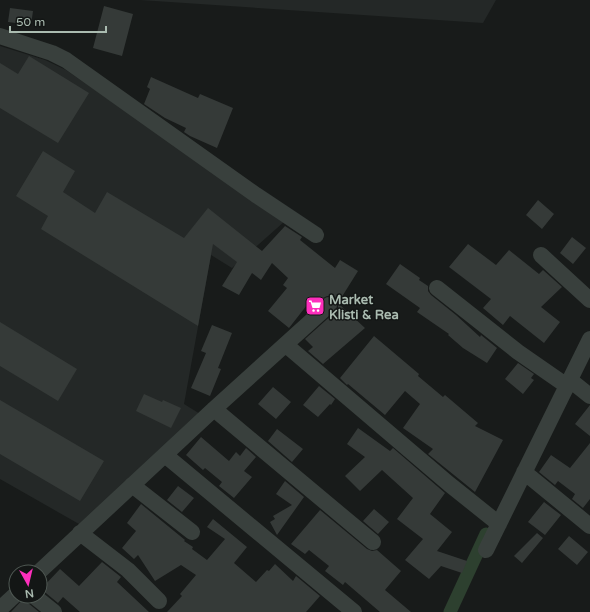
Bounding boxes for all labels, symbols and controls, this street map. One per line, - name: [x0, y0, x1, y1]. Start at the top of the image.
- scale bar: [10, 8, 106, 34]
- text: 50 m: [16, 15, 45, 29]
- place label: Market Klisti & Rea: [329, 292, 399, 323]
- supermarket icon: Market Klisti & Rea: [304, 295, 326, 317]
- north arrow: [8, 564, 48, 604]
- text: N: [24, 586, 35, 600]

